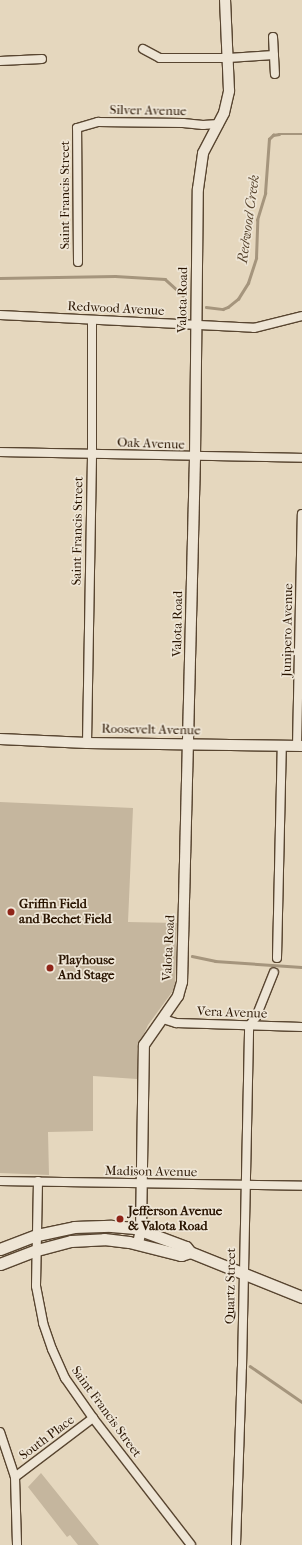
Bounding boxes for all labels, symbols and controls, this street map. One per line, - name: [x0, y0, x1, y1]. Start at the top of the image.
- street label: Silver Avenue: [109, 103, 187, 119]
- street label: Saint Francis Street: [57, 141, 73, 249]
- water label: Redwood Creek: [234, 174, 264, 264]
- street label: Valota Road: [175, 267, 191, 333]
- street label: Redwood Avenue: [67, 299, 165, 319]
- street label: Oak Avenue: [117, 435, 185, 453]
- street label: Saint Francis Street: [69, 476, 87, 586]
- street label: Junipero Avenue: [279, 583, 297, 677]
- street label: Valota Road: [170, 591, 186, 657]
- street label: Roosevelt Avenue: [101, 721, 201, 739]
- place label: Griffin Field and Bechet Field: [19, 897, 112, 928]
- marker: Griffin Field and Bechet Field: [6, 907, 16, 917]
- street label: Valota Road: [159, 915, 179, 981]
- place label: Playhouse And Stage: [58, 953, 115, 984]
- marker: Playhouse And Stage: [45, 963, 55, 973]
- street label: Vera Avenue: [197, 1004, 267, 1022]
- street label: Madison Avenue: [105, 1163, 197, 1181]
- place label: Jefferson Avenue & Valota Road: [128, 1204, 222, 1235]
- marker: Jefferson Avenue & Valota Road: [115, 1214, 125, 1224]
- street label: Quartz Street: [223, 1248, 239, 1324]
- street label: Saint Francis Street: [68, 1363, 144, 1461]
- street label: South Place: [16, 1412, 78, 1464]

